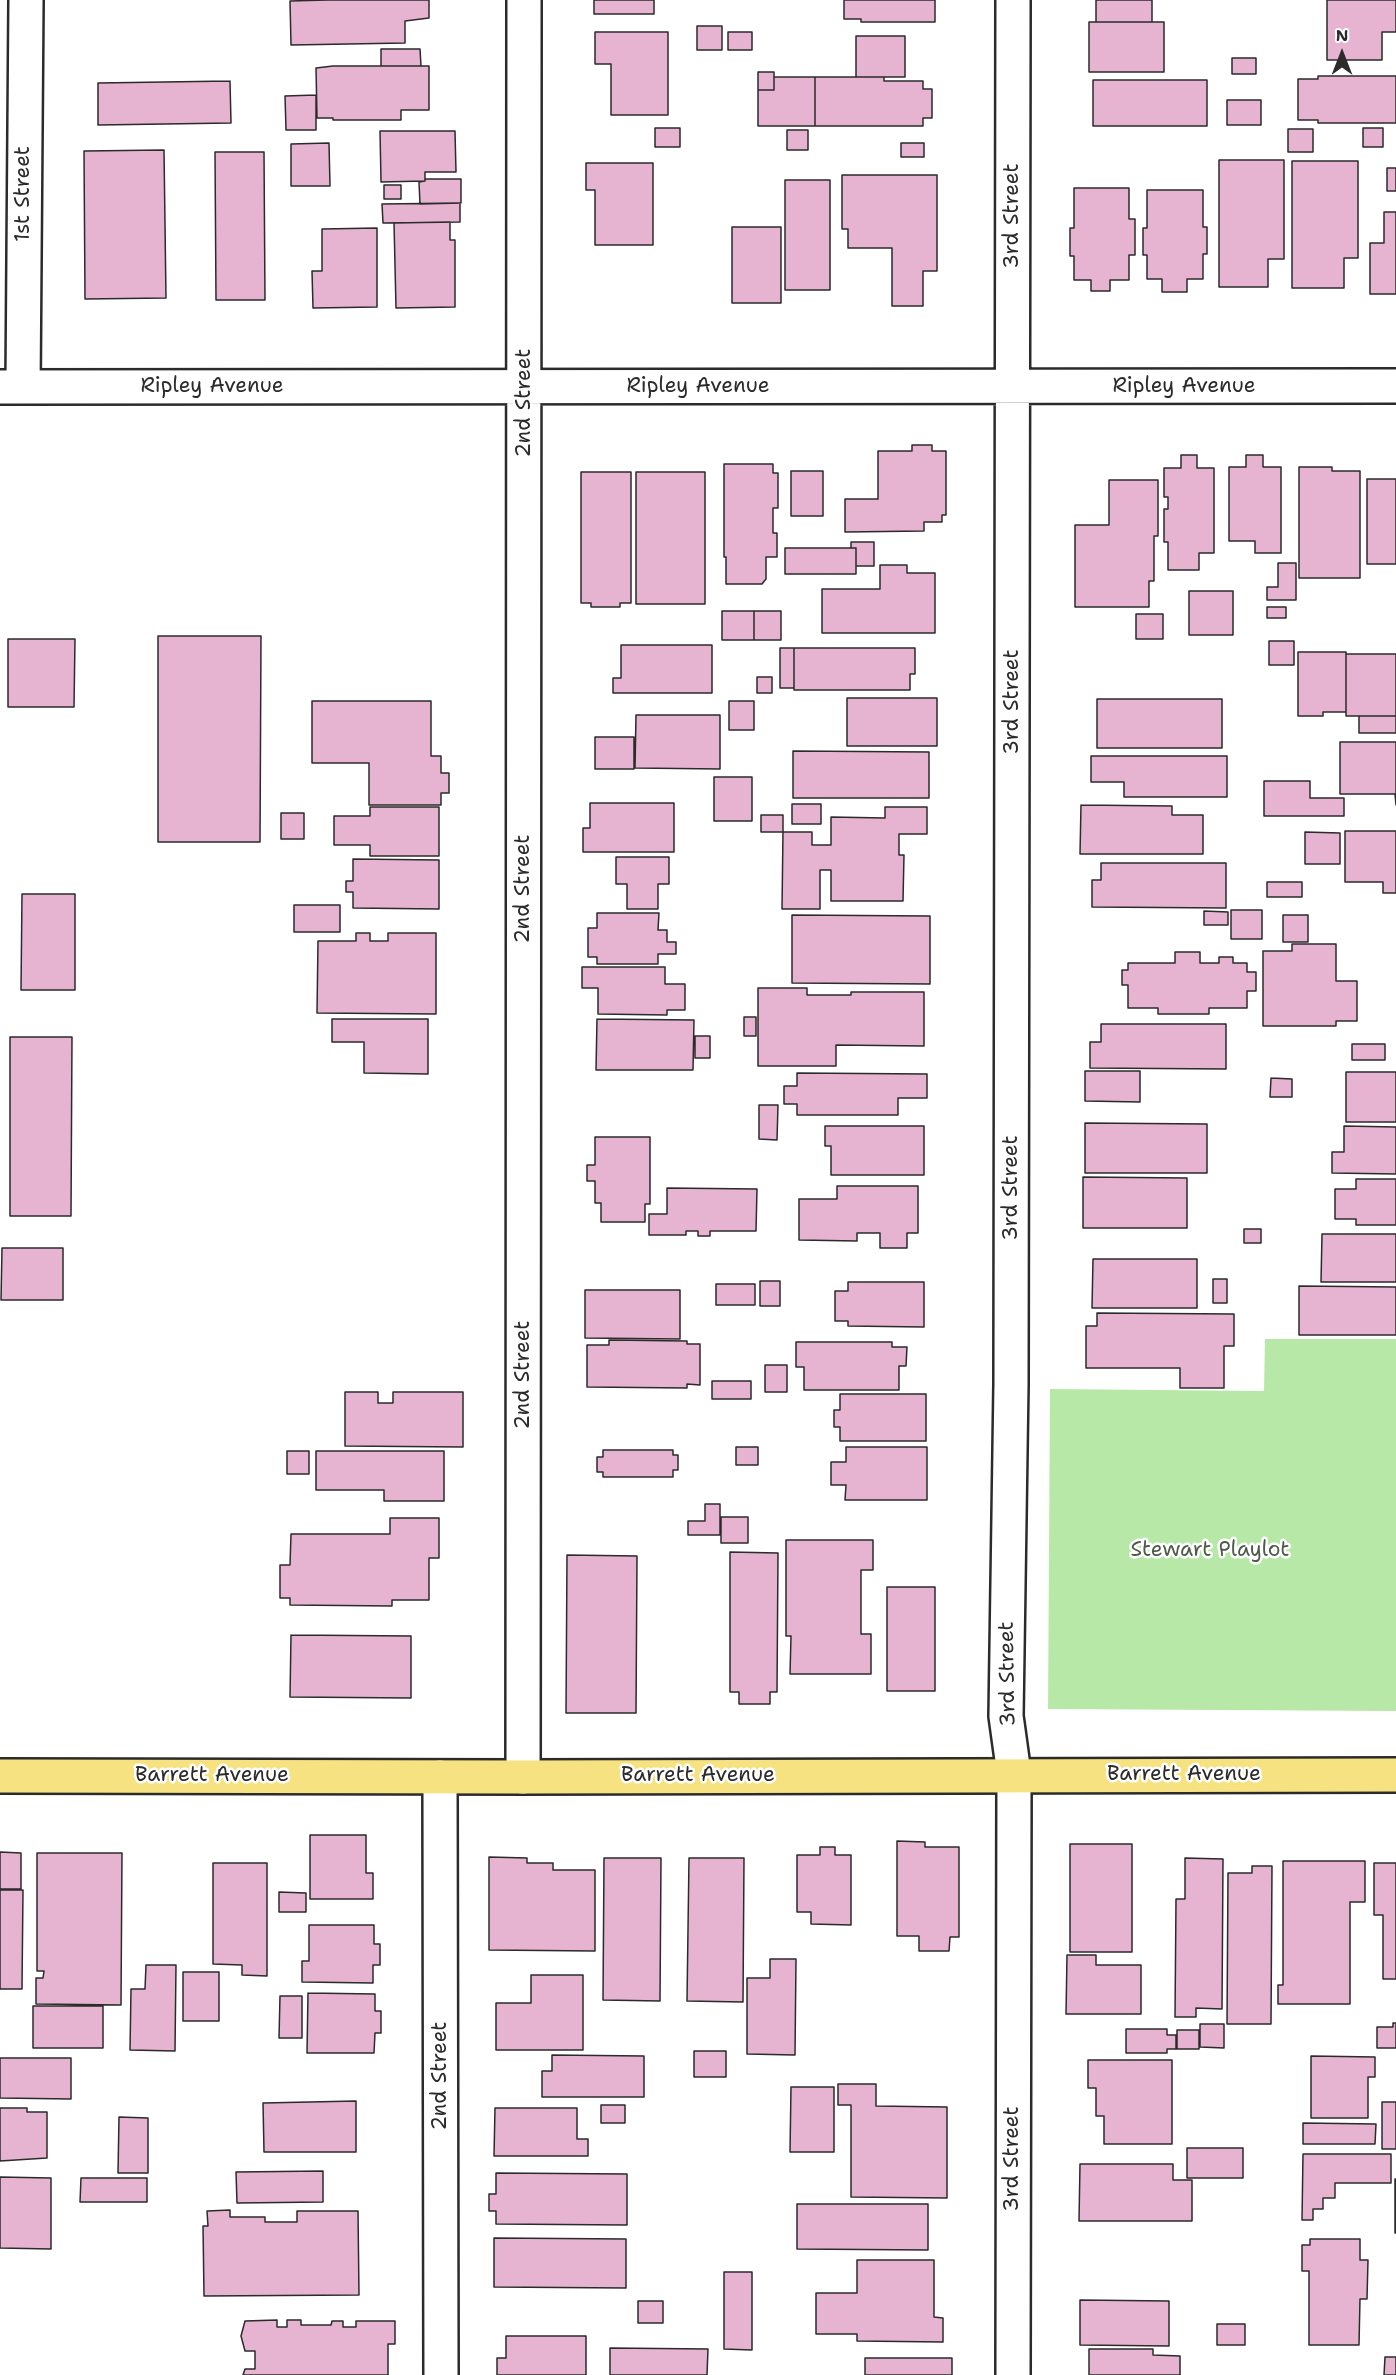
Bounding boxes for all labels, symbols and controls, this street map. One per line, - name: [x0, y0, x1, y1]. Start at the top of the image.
- north arrow: [1312, 24, 1372, 84]
- text: N: [1336, 25, 1348, 46]
- street label: 1st Street: [11, 146, 37, 242]
- street label: 3rd Street: [1000, 163, 1026, 269]
- street label: 2nd Street: [512, 349, 538, 457]
- street label: Ripley Avenue: [140, 374, 284, 400]
- street label: Ripley Avenue: [626, 374, 770, 400]
- street label: Ripley Avenue: [1112, 374, 1256, 400]
- street label: 3rd Street: [1000, 649, 1026, 755]
- street label: 2nd Street: [511, 835, 537, 943]
- street label: 3rd Street: [999, 1135, 1025, 1241]
- street label: 2nd Street: [511, 1321, 537, 1429]
- park label: Stewart Playlot: [1131, 1538, 1289, 1564]
- street label: 3rd Street: [994, 1621, 1022, 1727]
- street label: Barrett Avenue: [1107, 1762, 1261, 1788]
- street label: Barrett Avenue: [135, 1763, 289, 1789]
- street label: Barrett Avenue: [621, 1763, 775, 1789]
- street label: 2nd Street: [428, 2022, 454, 2130]
- street label: 3rd Street: [1000, 2106, 1026, 2212]

